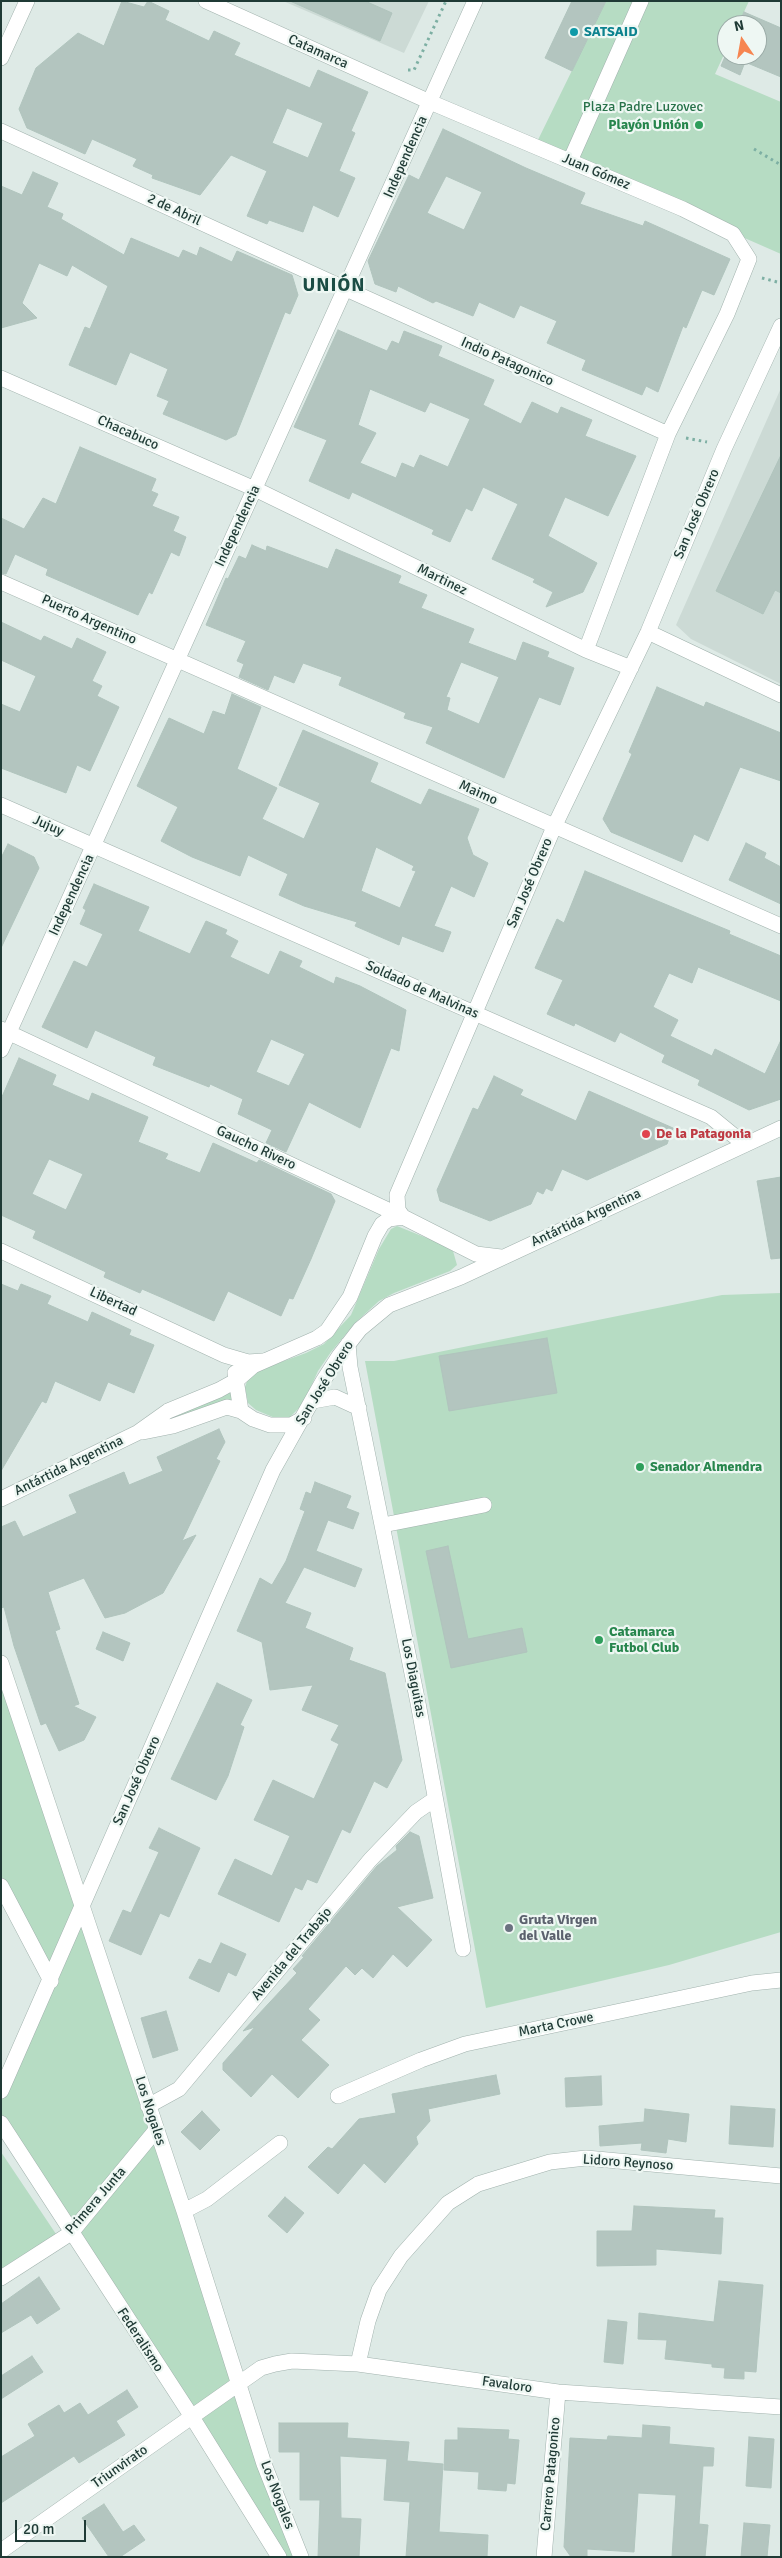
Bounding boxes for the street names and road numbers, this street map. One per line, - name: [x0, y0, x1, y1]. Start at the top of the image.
- street label: Catamarca: [285, 31, 351, 73]
- street label: Independencia: [380, 113, 432, 201]
- street label: Juan Gómez: [559, 150, 633, 194]
- street label: 2 de Abril: [144, 190, 204, 230]
- street label: Indio Patagonico: [458, 334, 556, 390]
- street label: Chacabuco: [95, 412, 161, 454]
- street label: San José Obrero: [671, 467, 723, 561]
- street label: Independencia: [212, 483, 264, 569]
- street label: Martinez: [414, 561, 470, 599]
- street label: Puerto Argentino: [39, 592, 139, 648]
- street label: Maimo: [456, 777, 500, 809]
- street label: Jujuy: [30, 812, 66, 840]
- street label: San José Obrero: [504, 836, 556, 930]
- street label: Independencia: [46, 852, 98, 938]
- street label: Soldado de Malvinas: [363, 958, 481, 1022]
- street label: Gaucho Rivero: [214, 1122, 298, 1174]
- street label: Antártida Argentina: [528, 1185, 644, 1251]
- street label: Libertad: [87, 1284, 139, 1320]
- street label: San José Obrero: [292, 1338, 358, 1428]
- street label: Antártida Argentina: [12, 1432, 126, 1500]
- street label: Los Diaguitas: [397, 1637, 429, 1719]
- street label: San José Obrero: [110, 1734, 164, 1828]
- street label: Avenida del Trabajo: [248, 1904, 336, 2004]
- street label: Marta Crowe: [517, 2009, 595, 2041]
- street label: Los Nogales: [131, 2074, 169, 2148]
- street label: Lidoro Reynoso: [582, 2151, 674, 2175]
- street label: Primera Junta: [62, 2164, 130, 2238]
- street label: Federalismo: [113, 2305, 167, 2375]
- street label: Favaloro: [481, 2373, 533, 2397]
- street label: Carrero Patagonico: [538, 2416, 564, 2532]
- street label: Triunvirato: [89, 2442, 151, 2492]
- street label: Los Nogales: [256, 2458, 298, 2532]

